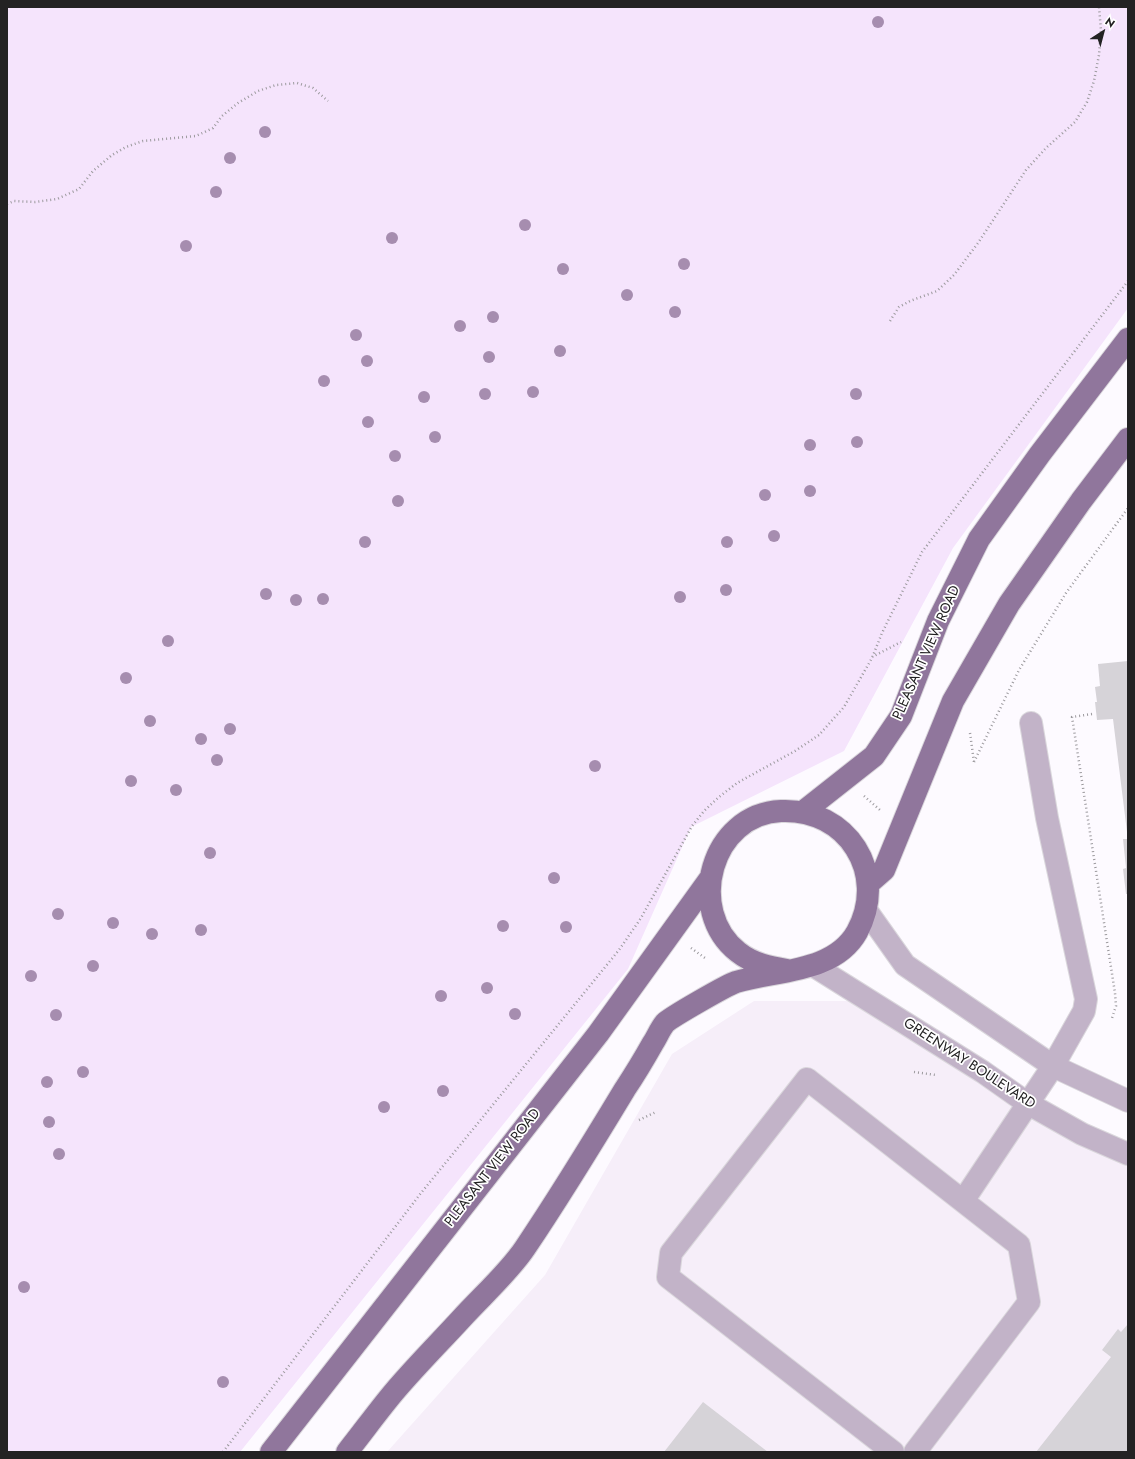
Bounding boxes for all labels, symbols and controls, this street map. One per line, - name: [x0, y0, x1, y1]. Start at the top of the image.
- north arrow: [1083, 12, 1123, 52]
- text: N: [1102, 13, 1118, 31]
- street label: PLEASANT VIEW ROAD: [890, 583, 964, 723]
- street label: GREENWAY BOULEVARD: [900, 1015, 1038, 1113]
- street label: PLEASANT VIEW ROAD: [442, 1106, 544, 1230]

